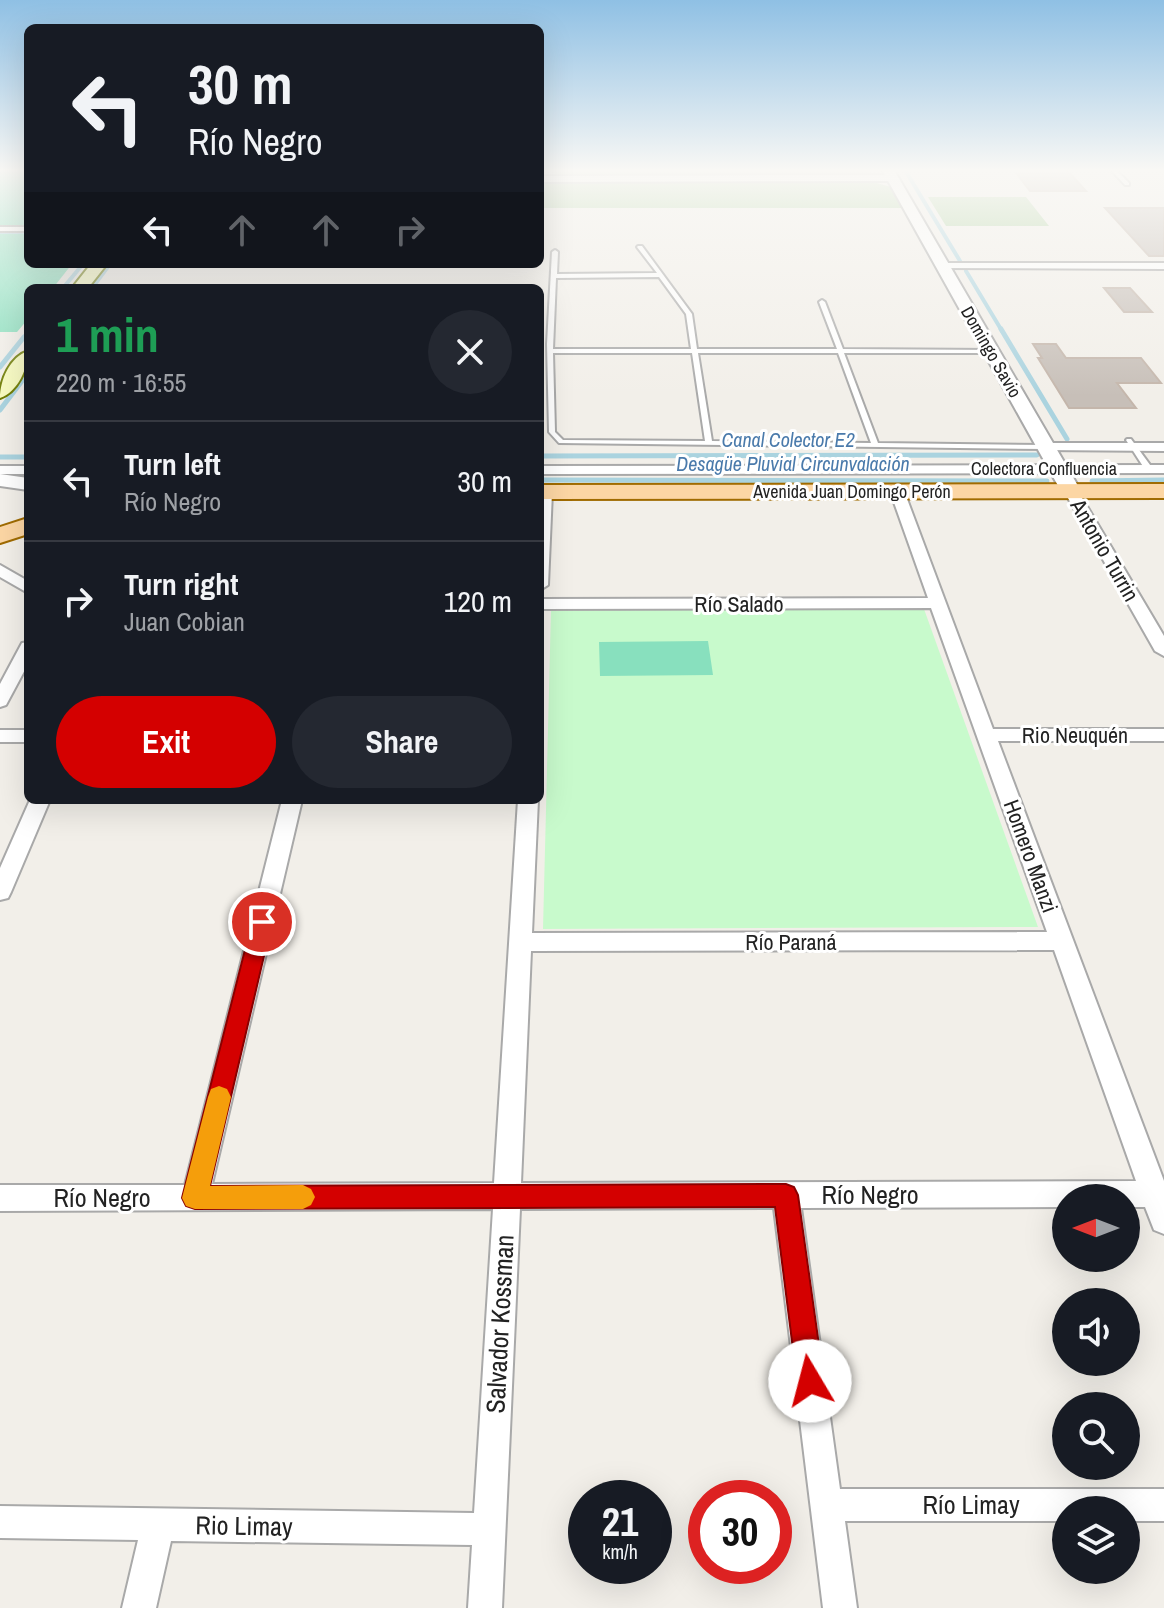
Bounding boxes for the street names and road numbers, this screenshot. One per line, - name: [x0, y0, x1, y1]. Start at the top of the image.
- street label: Domingo Savio: [955, 301, 1028, 402]
- street label: Colectora Confluencia: [971, 456, 1117, 481]
- street label: Avenida Juan Domingo Perón: [752, 479, 951, 504]
- street label: Antonio Turrin: [1063, 492, 1146, 607]
- street label: Río Salado: [694, 589, 784, 619]
- street label: Rio Neuquén: [1022, 720, 1128, 750]
- street label: Homero Manzi: [997, 795, 1065, 917]
- street label: Río Paraná: [745, 927, 837, 957]
- street label: Río Negro: [821, 1177, 919, 1212]
- street label: Río Negro: [53, 1180, 151, 1215]
- street label: Salvador Kossman: [477, 1234, 522, 1414]
- street label: Río Limay: [922, 1487, 1020, 1522]
- street label: Rio Limay: [195, 1507, 293, 1544]

